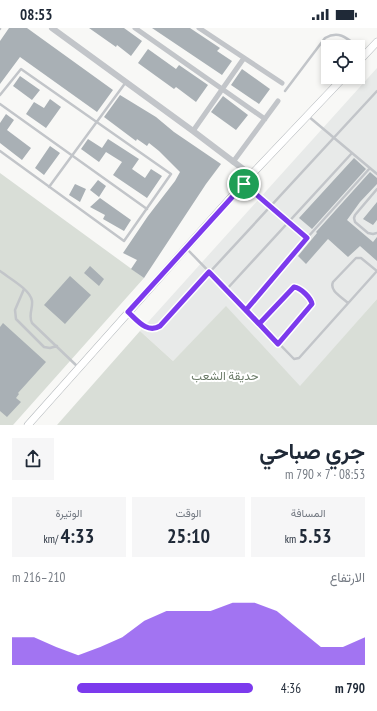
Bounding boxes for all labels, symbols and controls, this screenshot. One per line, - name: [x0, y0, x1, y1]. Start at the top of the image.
- text: 08:53: [20, 5, 52, 24]
- map controls: [321, 40, 365, 84]
- button: locate: [321, 40, 365, 84]
- pin: [227, 167, 261, 201]
- icon: arrive: [233, 173, 255, 195]
- park label: حديقة الشعب: [191, 368, 259, 383]
- text: جري صباحي: [259, 437, 365, 465]
- button: share: [12, 438, 54, 480]
- text: 08:53 · 7 × 790 m: [285, 466, 365, 483]
- text: الوتيرة: [55, 506, 82, 520]
- text: الوقت: [176, 506, 201, 520]
- text: المسافة: [291, 506, 326, 520]
- text: 4:33: [61, 523, 94, 549]
- text: 25:10: [167, 523, 210, 549]
- text: 5.53: [299, 523, 332, 549]
- text: /km: [43, 532, 61, 546]
- text: km: [285, 532, 299, 546]
- text: 210–216 m: [12, 569, 65, 586]
- text: الارتفاع: [330, 569, 365, 586]
- text: 4:36: [281, 680, 301, 697]
- text: 790 m: [335, 680, 365, 697]

